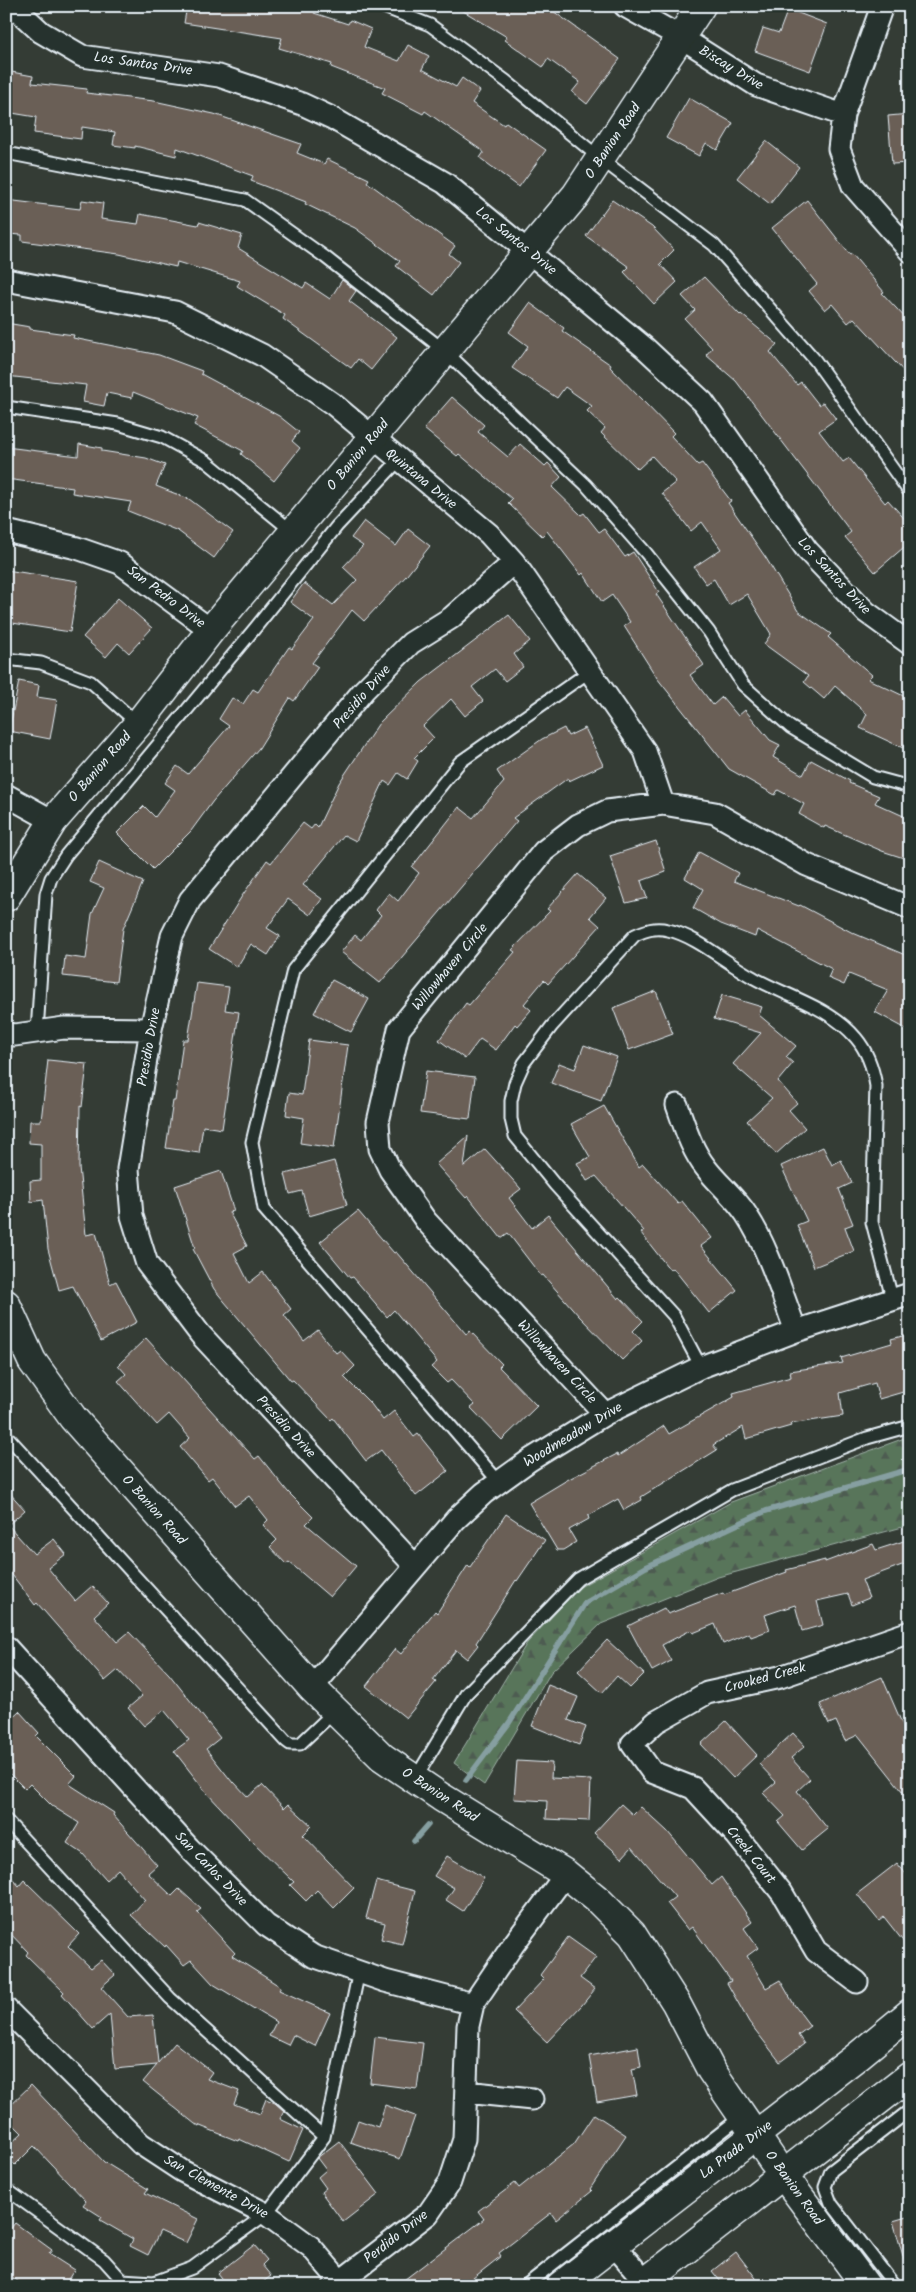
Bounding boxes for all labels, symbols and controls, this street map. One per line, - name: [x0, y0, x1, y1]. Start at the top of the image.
- street label: Biscay Drive: [694, 40, 768, 96]
- street label: Los Santos Drive: [92, 46, 195, 82]
- street label: O Banion Road: [579, 98, 647, 184]
- street label: Los Santos Drive: [470, 201, 562, 281]
- street label: O Banion Road: [321, 413, 395, 496]
- street label: Quintana Drive: [380, 443, 462, 515]
- street label: Los Santos Drive: [792, 532, 876, 620]
- street label: San Pedro Drive: [122, 560, 211, 634]
- street label: Presidio Drive: [328, 659, 397, 734]
- street label: O Banion Road: [63, 726, 138, 807]
- street label: Willowhaven Circle: [407, 918, 494, 1016]
- street label: Presidio Drive: [131, 1005, 167, 1088]
- street label: Willowhaven Circle: [512, 1315, 603, 1410]
- street label: Presidio Drive: [251, 1390, 322, 1464]
- street label: Woodmeadow Drive: [519, 1396, 627, 1473]
- street label: O Banion Road: [116, 1470, 192, 1551]
- street label: Crooked Creek: [722, 1656, 809, 1699]
- street label: O Banion Road: [397, 1762, 484, 1829]
- street label: Creek Court: [721, 1821, 782, 1889]
- street label: San Carlos Drive: [169, 1826, 253, 1912]
- street label: La Prada Drive: [695, 2115, 778, 2185]
- street label: O Banion Road: [759, 2146, 829, 2231]
- street label: San Clemente Drive: [160, 2149, 273, 2225]
- street label: Perdido Drive: [359, 2204, 434, 2269]

